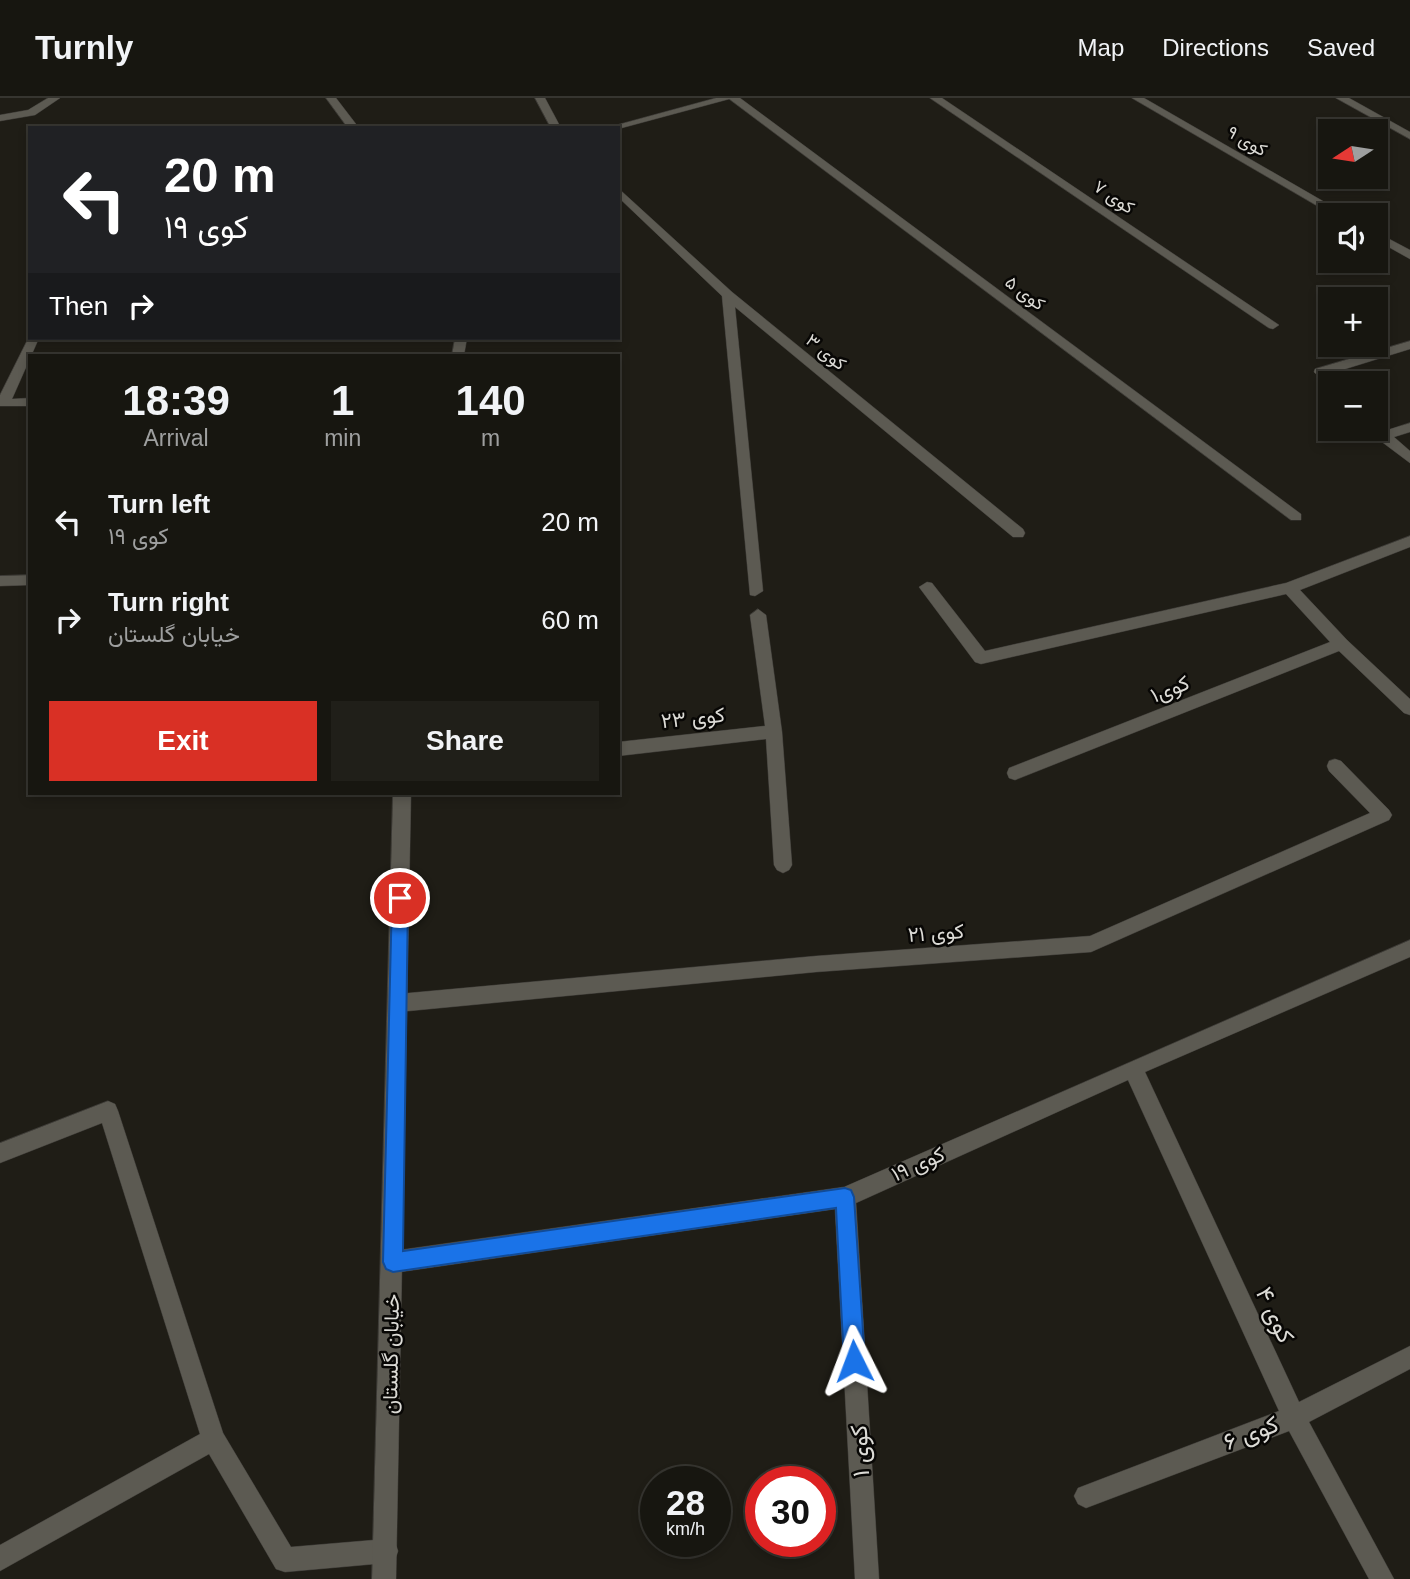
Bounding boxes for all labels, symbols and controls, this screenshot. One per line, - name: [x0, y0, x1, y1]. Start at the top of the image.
- text: Turnly: [35, 29, 133, 66]
- text: Map: [1078, 34, 1124, 61]
- text: Directions: [1162, 34, 1269, 61]
- text: Saved: [1307, 34, 1375, 61]
- north arrow: [1318, 119, 1388, 189]
- map controls: [1318, 119, 1388, 441]
- street label: کوی ۹: [1223, 122, 1270, 161]
- text: 20 m: [164, 148, 276, 202]
- icon: left: [49, 154, 140, 245]
- street label: کوی ۷: [1089, 176, 1138, 219]
- button: sound: [1318, 203, 1388, 273]
- text: کوی ۱۹: [164, 209, 249, 245]
- street label: کوی ۵: [1001, 272, 1049, 315]
- icon: right: [122, 287, 160, 325]
- button: +: [1318, 287, 1388, 357]
- text: Then: [49, 291, 108, 321]
- street label: کوی ۳: [801, 330, 850, 375]
- button: −: [1318, 371, 1388, 441]
- text: 18:39: [122, 377, 230, 424]
- text: 1: [331, 377, 354, 424]
- text: 140: [456, 377, 526, 424]
- text: Arrival: [143, 425, 209, 451]
- text: min: [324, 425, 361, 451]
- text: m: [481, 425, 500, 451]
- text: Turn left: [108, 489, 210, 519]
- icon: left: [49, 503, 87, 541]
- text: 20 m: [541, 507, 599, 537]
- text: کوی ۱۹: [108, 523, 169, 549]
- text: Turn right: [108, 587, 229, 617]
- icon: right: [49, 601, 87, 639]
- text: 60 m: [541, 605, 599, 635]
- text: خیابان گلستان: [108, 621, 240, 647]
- street label: کوی۱: [1147, 670, 1193, 708]
- button: Exit: [49, 701, 317, 781]
- button: Share: [331, 701, 599, 781]
- street label: کوی ۲۳: [660, 703, 726, 734]
- pin: [370, 868, 430, 928]
- icon: arrive: [381, 879, 419, 917]
- street label: کوی ۲۱: [907, 919, 965, 948]
- street label: کوی ۱۹: [888, 1142, 949, 1187]
- street label: کوی ۴: [1249, 1283, 1300, 1348]
- street label: خیابان گلستان: [378, 1294, 404, 1414]
- position arrow: [817, 1324, 891, 1398]
- street label: کوی ۶: [1220, 1410, 1283, 1457]
- street label: کوی ۱: [845, 1424, 876, 1478]
- speed limit sign: 30: [745, 1466, 836, 1557]
- text: 28: [666, 1483, 705, 1522]
- text: km/h: [666, 1519, 705, 1539]

